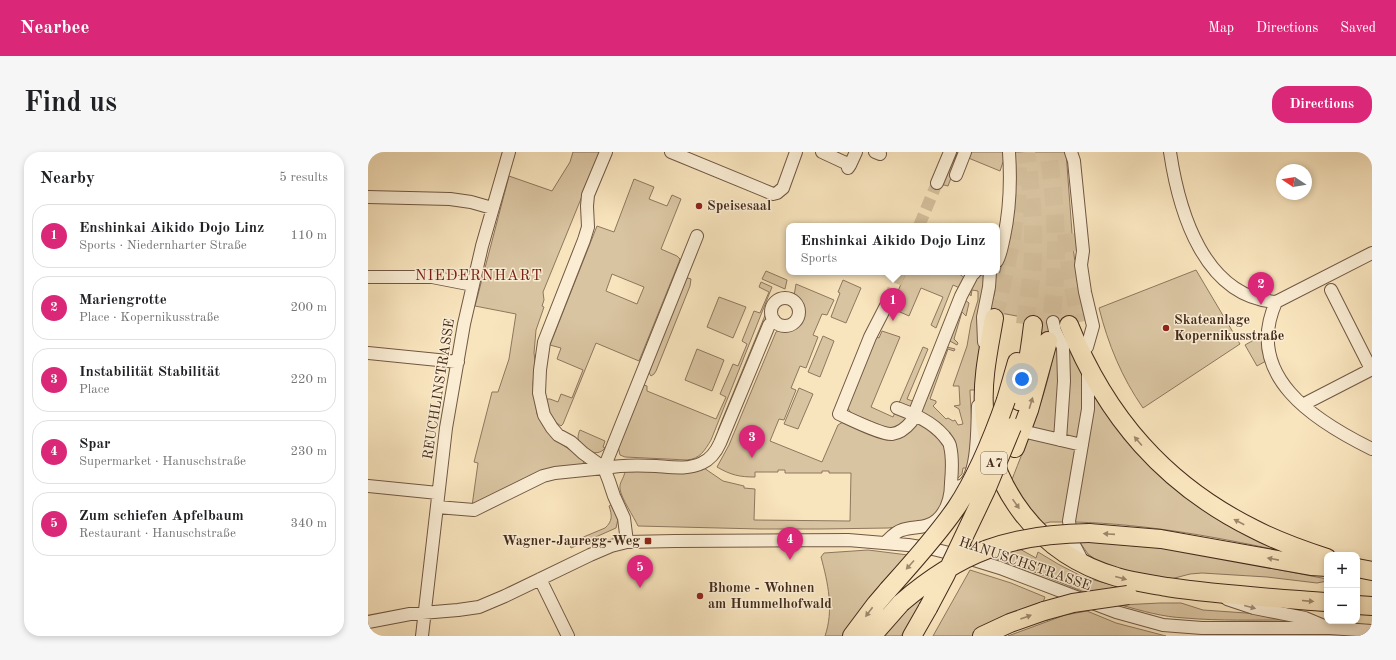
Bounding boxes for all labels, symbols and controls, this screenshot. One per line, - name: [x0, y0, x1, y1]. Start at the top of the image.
- text: Nearbee: [20, 19, 89, 38]
- text: Map: [1208, 21, 1234, 35]
- text: Directions: [1256, 21, 1318, 35]
- text: Saved: [1340, 21, 1376, 35]
- button: Directions: [1272, 86, 1372, 123]
- text: Find us: [24, 90, 117, 118]
- north arrow: [1276, 164, 1312, 200]
- text: Nearby: [40, 170, 95, 187]
- text: 5 results: [279, 171, 328, 184]
- place label: Speisesaal: [707, 199, 771, 213]
- marker: Speisesaal: [694, 201, 704, 211]
- text: Enshinkai Aikido Dojo Linz: [79, 221, 264, 236]
- popup: [786, 223, 1000, 275]
- text: 1: [50, 229, 58, 242]
- text: 110 m: [290, 229, 327, 242]
- text: Enshinkai Aikido Dojo Linz: [800, 234, 986, 249]
- text: Sports · Niedernharter Straße: [79, 239, 247, 252]
- text: Sports: [800, 252, 837, 265]
- district label: NIEDERNHART: [415, 269, 543, 284]
- pin: 2: [1248, 272, 1274, 305]
- pin: 1: [880, 288, 906, 321]
- text: Mariengrotte: [79, 293, 167, 308]
- text: 2: [50, 301, 58, 314]
- text: 200 m: [290, 301, 327, 314]
- text: Place · Kopernikusstraße: [79, 311, 219, 324]
- place label: Skateanlage Kopernikusstraße: [1174, 313, 1284, 343]
- street label: REUCHLINSTRASSE: [421, 317, 457, 461]
- marker: Skateanlage Kopernikusstraße: [1161, 323, 1171, 333]
- text: Instabilität Stabilität: [79, 365, 220, 380]
- your location: [1012, 369, 1032, 389]
- text: 3: [50, 373, 58, 386]
- text: 220 m: [290, 373, 327, 386]
- text: Place: [79, 383, 109, 396]
- one-way arrow: [1028, 397, 1034, 409]
- pin: 3: [739, 425, 765, 458]
- one-way arrow: [1134, 436, 1143, 445]
- text: Spar: [79, 437, 111, 452]
- text: 4: [50, 445, 58, 458]
- text: 230 m: [290, 445, 327, 458]
- road number: A7: [981, 452, 1007, 474]
- text: Supermarket · Hanuschstraße: [79, 455, 246, 468]
- one-way arrow: [1012, 498, 1020, 509]
- text: Zum schiefen Apfelbaum: [79, 509, 244, 524]
- text: 5: [50, 517, 58, 530]
- text: 340 m: [290, 517, 327, 530]
- one-way arrow: [1233, 518, 1245, 525]
- text: Restaurant · Hanuschstraße: [79, 527, 236, 540]
- pin: 4: [777, 527, 803, 560]
- one-way arrow: [1103, 531, 1115, 538]
- place label: Wagner-Jauregg-Weg: [502, 534, 640, 548]
- street label: HANUSCHSTRASSE: [957, 535, 1093, 593]
- marker: Wagner-Jauregg-Weg: [643, 536, 653, 546]
- map controls: [1324, 552, 1360, 624]
- button: +: [1324, 552, 1360, 588]
- pin: 5: [627, 555, 653, 588]
- one-way arrow: [1267, 556, 1279, 562]
- one-way arrow: [906, 560, 915, 570]
- one-way arrow: [1115, 575, 1127, 581]
- place label: Bhome - Wohnen am Hummelhofwald: [708, 581, 832, 611]
- button: −: [1324, 588, 1360, 624]
- marker: Bhome - Wohnen am Hummelhofwald: [695, 591, 705, 601]
- one-way arrow: [1302, 597, 1314, 604]
- one-way arrow: [1243, 604, 1256, 610]
- one-way arrow: [865, 607, 873, 618]
- one-way arrow: [1020, 614, 1032, 620]

